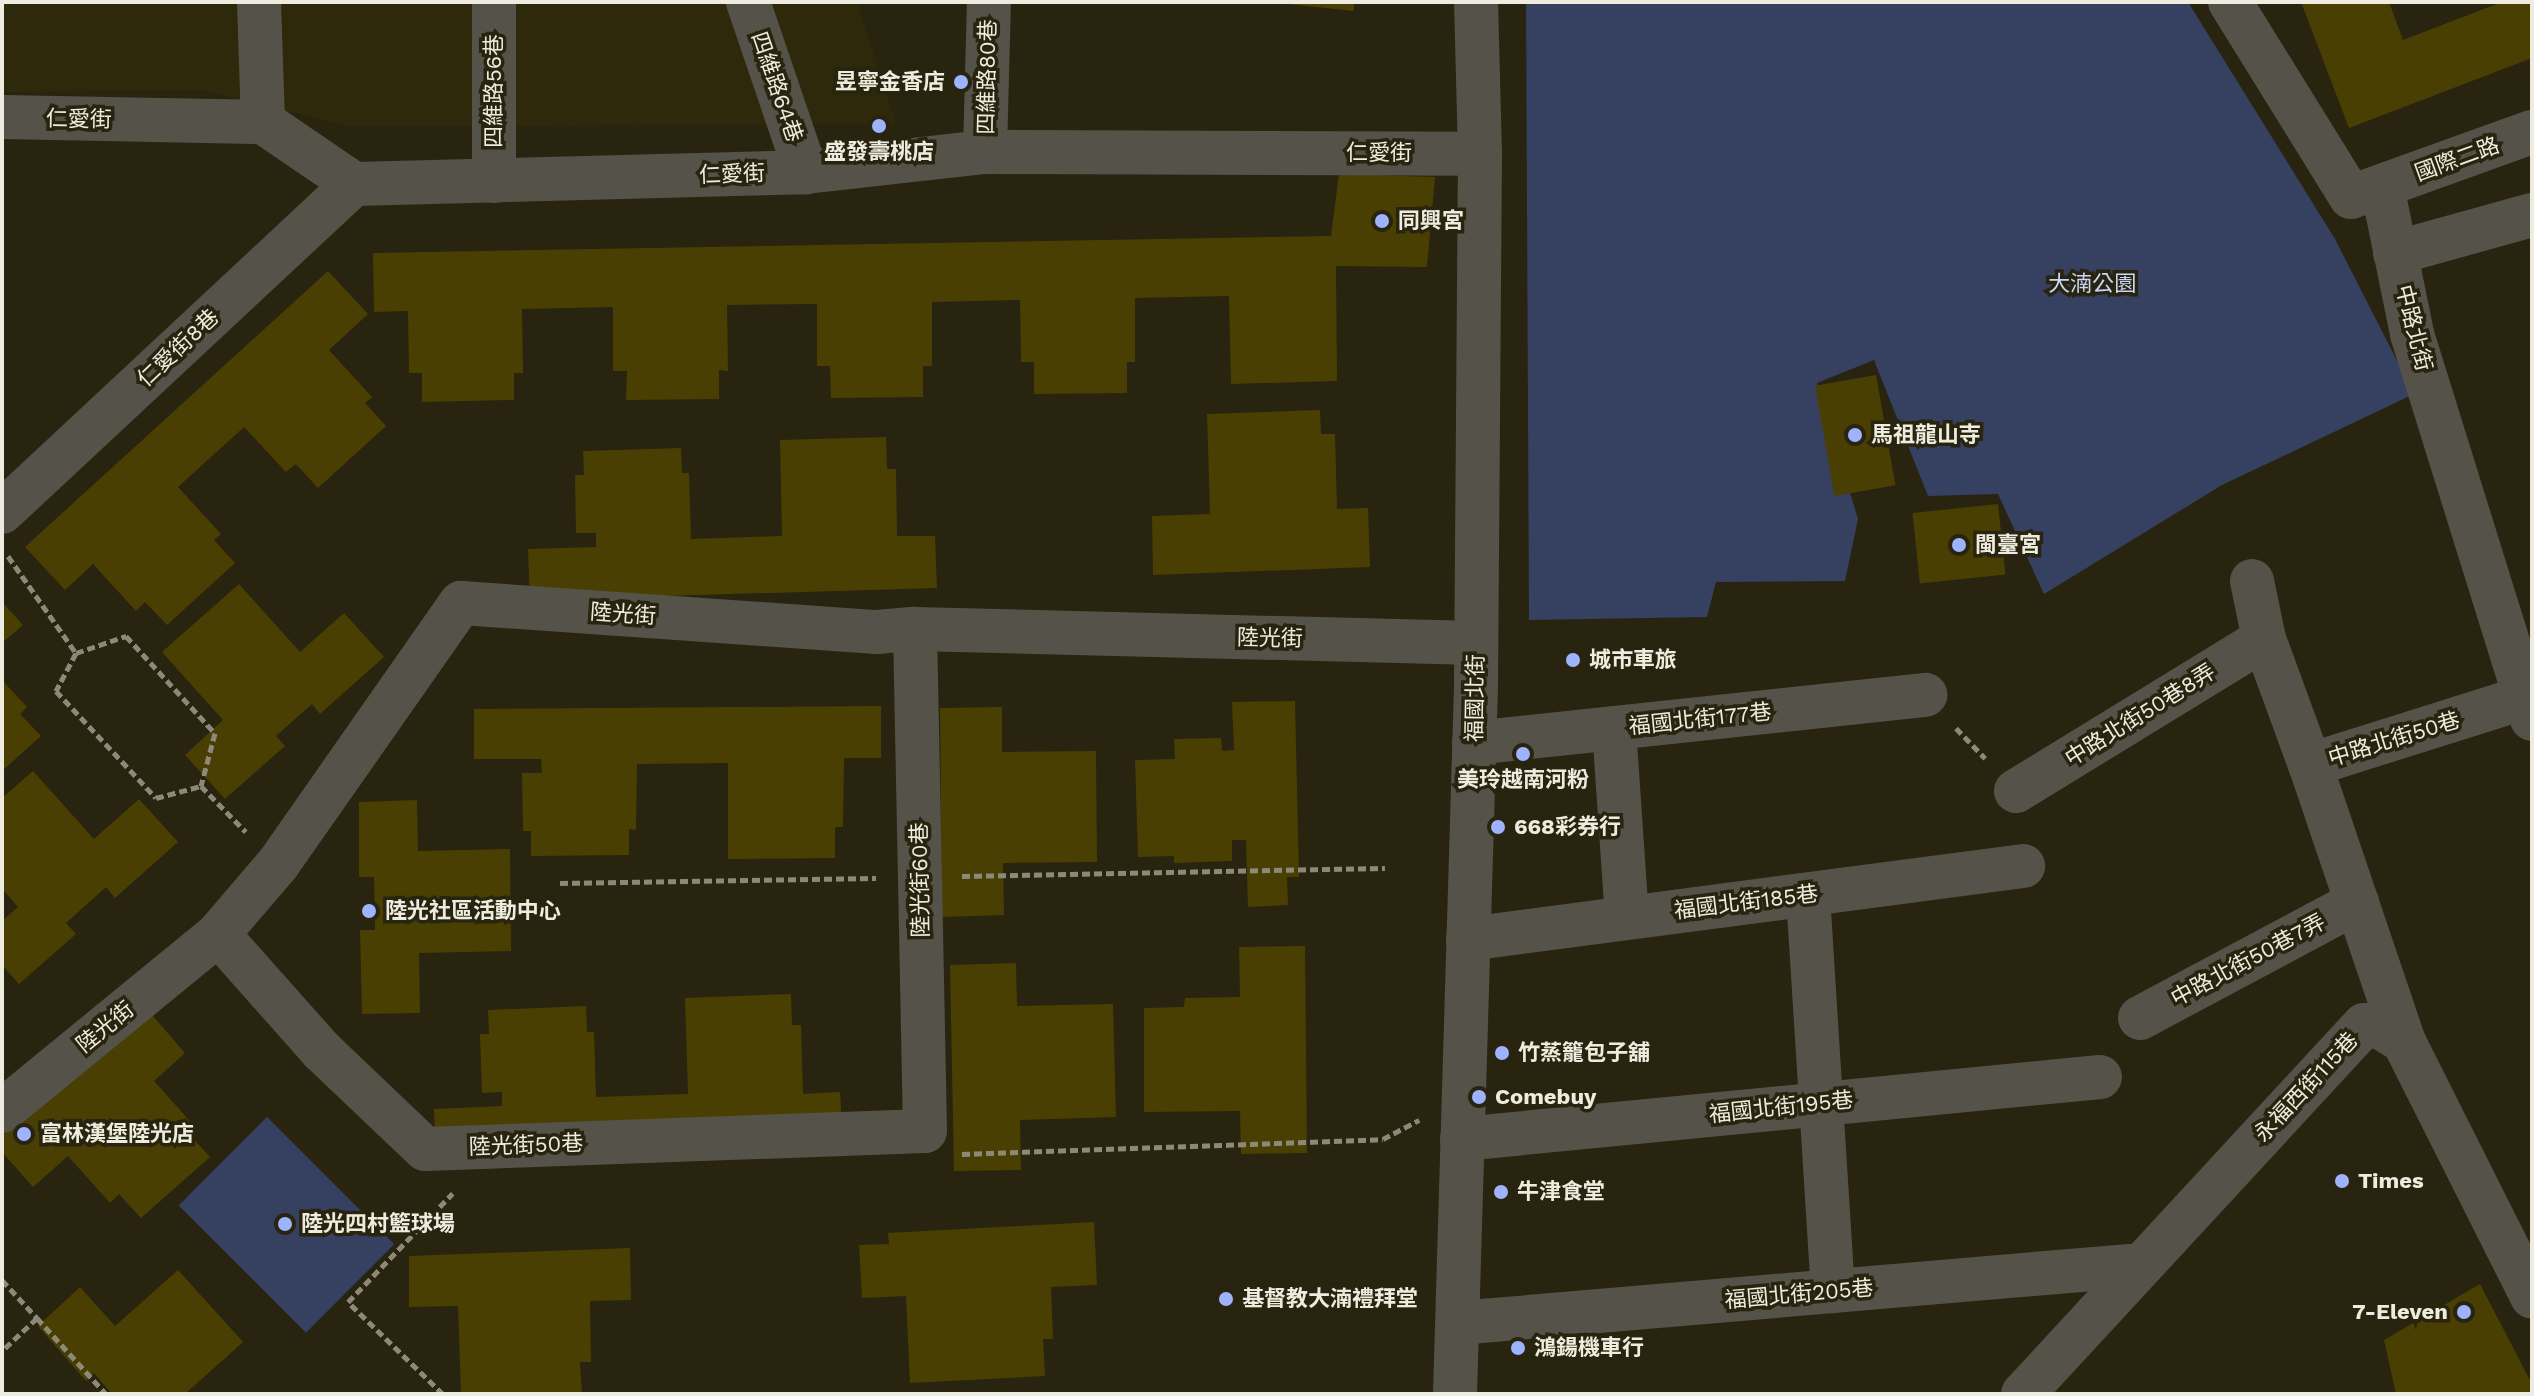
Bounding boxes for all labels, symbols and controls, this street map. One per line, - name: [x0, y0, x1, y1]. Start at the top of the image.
- street label: 四維路80巷: [973, 19, 1001, 135]
- street label: 四維路64巷: [746, 28, 808, 146]
- street label: 四維路56巷: [481, 34, 507, 148]
- place label: 昱寧金香店: [835, 69, 945, 95]
- marker: 昱寧金香店: [952, 73, 970, 91]
- street label: 仁愛街: [46, 105, 112, 133]
- marker: 盛發壽桃店: [870, 117, 888, 135]
- street label: 國際二路: [2411, 132, 2503, 186]
- place label: 盛發壽桃店: [824, 139, 934, 165]
- street label: 仁愛街: [1346, 140, 1412, 166]
- street label: 仁愛街: [699, 160, 765, 188]
- place label: 同興宮: [1398, 208, 1464, 234]
- marker: 同興宮: [1373, 212, 1391, 230]
- park label: 大湳公園: [2048, 271, 2136, 297]
- street label: 中路北街: [2391, 282, 2437, 374]
- street label: 仁愛街8巷: [132, 304, 224, 392]
- place label: 馬祖龍山寺: [1871, 422, 1981, 448]
- marker: 馬祖龍山寺: [1846, 426, 1864, 444]
- place label: 閩臺宮: [1975, 532, 2041, 558]
- marker: 閩臺宮: [1950, 536, 1968, 554]
- street label: 陸光街: [589, 599, 657, 629]
- street label: 陸光街: [1237, 624, 1303, 652]
- place label: 城市車旅: [1589, 647, 1677, 673]
- marker: 城市車旅: [1564, 651, 1582, 669]
- street label: 福國北街: [1461, 654, 1489, 742]
- street label: 中路北街50巷8弄: [2060, 658, 2220, 772]
- street label: 福國北街177巷: [1627, 698, 1773, 740]
- street label: 中路北街50巷: [2325, 706, 2463, 772]
- marker: 美玲越南河粉: [1514, 745, 1532, 763]
- place label: 美玲越南河粉: [1457, 767, 1589, 793]
- place label: 668彩券行: [1514, 814, 1621, 840]
- marker: 668彩券行: [1489, 818, 1507, 836]
- street label: 陸光街60巷: [906, 822, 934, 938]
- street label: 福國北街185巷: [1672, 880, 1820, 924]
- place label: 陸光社區活動中心: [385, 898, 561, 924]
- marker: 陸光社區活動中心: [360, 902, 378, 920]
- street label: 中路北街50巷7弄: [2166, 908, 2330, 1012]
- street label: 陸光街: [71, 996, 139, 1058]
- street label: 永福西街115巷: [2249, 1027, 2363, 1147]
- place label: 竹蒸籠包子舖: [1518, 1040, 1650, 1066]
- marker: 竹蒸籠包子舖: [1493, 1044, 1511, 1062]
- place label: Comebuy: [1495, 1084, 1596, 1110]
- street label: 福國北街195巷: [1708, 1086, 1854, 1128]
- marker: Comebuy: [1470, 1088, 1488, 1106]
- place label: 富林漢堡陸光店: [40, 1121, 194, 1147]
- marker: 富林漢堡陸光店: [15, 1125, 33, 1143]
- street label: 陸光街50巷: [468, 1130, 584, 1160]
- place label: Times: [2358, 1168, 2424, 1194]
- marker: Times: [2333, 1172, 2351, 1190]
- place label: 牛津食堂: [1517, 1179, 1605, 1205]
- marker: 牛津食堂: [1492, 1183, 1510, 1201]
- place label: 陸光四村籃球場: [301, 1211, 455, 1237]
- marker: 陸光四村籃球場: [276, 1215, 294, 1233]
- street label: 福國北街205巷: [1723, 1274, 1875, 1314]
- place label: 基督教大湳禮拜堂: [1242, 1286, 1418, 1312]
- marker: 基督教大湳禮拜堂: [1217, 1290, 1235, 1308]
- place label: 7-Eleven: [2352, 1299, 2448, 1325]
- marker: 7-Eleven: [2455, 1303, 2473, 1321]
- place label: 鴻鍚機車行: [1534, 1335, 1644, 1361]
- marker: 鴻鍚機車行: [1509, 1339, 1527, 1357]

